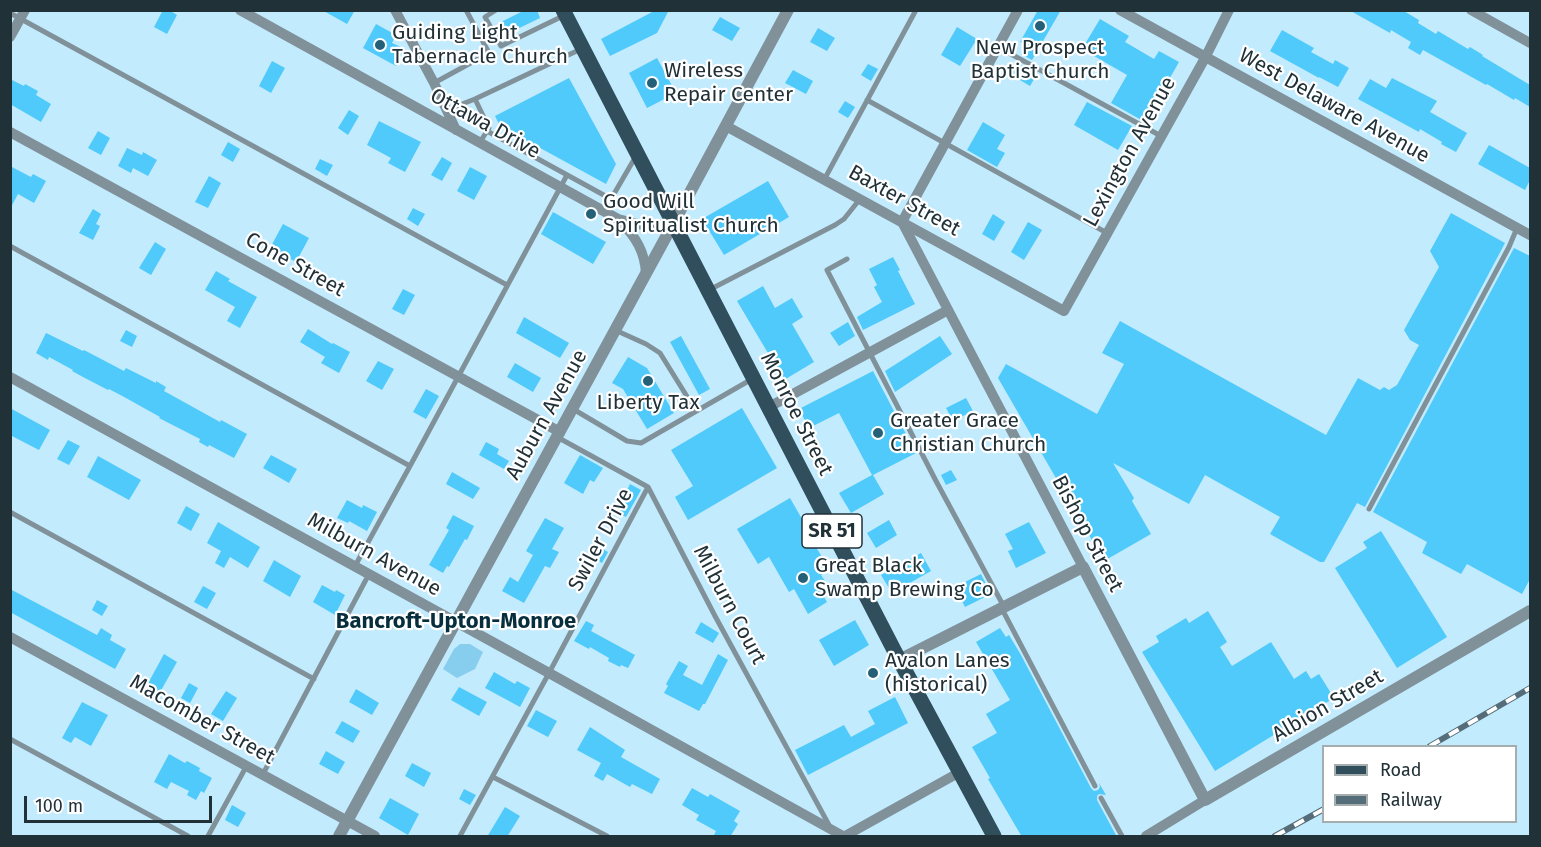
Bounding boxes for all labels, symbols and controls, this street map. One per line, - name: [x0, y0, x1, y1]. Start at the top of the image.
- marker: New Prospect Baptist Church: [1033, 19, 1047, 33]
- place label: Guiding Light Tabernacle Church: [392, 20, 568, 70]
- place label: New Prospect Baptist Church: [970, 35, 1110, 85]
- marker: Guiding Light Tabernacle Church: [373, 38, 387, 52]
- street label: West Delaware Avenue: [1234, 43, 1434, 169]
- place label: Wireless Repair Center: [664, 58, 793, 108]
- street label: Lexington Avenue: [1078, 73, 1182, 231]
- marker: Wireless Repair Center: [645, 76, 659, 90]
- street label: Ottawa Drive: [426, 83, 544, 165]
- street label: Baxter Street: [844, 160, 964, 242]
- place label: Good Will Spiritualist Church: [603, 189, 779, 239]
- marker: Good Will Spiritualist Church: [584, 207, 598, 221]
- street label: Cone Street: [241, 227, 349, 303]
- street label: Auburn Avenue: [501, 346, 593, 484]
- street label: Monroe Street: [754, 348, 838, 480]
- marker: Liberty Tax: [641, 374, 655, 388]
- place label: Liberty Tax: [596, 390, 700, 416]
- place label: Greater Grace Christian Church: [890, 408, 1046, 458]
- marker: Greater Grace Christian Church: [871, 426, 885, 440]
- street label: Bishop Street: [1046, 472, 1128, 596]
- street label: Swiler Drive: [563, 484, 639, 596]
- street label: Milburn Avenue: [303, 508, 445, 602]
- road number: SR 51: [802, 514, 862, 548]
- street label: Milburn Court: [687, 541, 771, 669]
- place label: Great Black Swamp Brewing Co: [815, 553, 994, 603]
- marker: Great Black Swamp Brewing Co: [796, 571, 810, 585]
- district label: Bancroft-Upton-Monroe: [336, 609, 576, 635]
- place label: Avalon Lanes (historical): [885, 648, 1010, 698]
- street label: Albion Street: [1268, 664, 1388, 748]
- marker: Avalon Lanes (historical): [866, 666, 880, 680]
- street label: Macomber Street: [125, 670, 279, 770]
- legend: [1322, 745, 1517, 823]
- text: Road: [1380, 759, 1422, 781]
- scale bar: [27, 784, 214, 822]
- text: Railway: [1380, 789, 1442, 811]
- text: 100 m: [35, 795, 83, 817]

